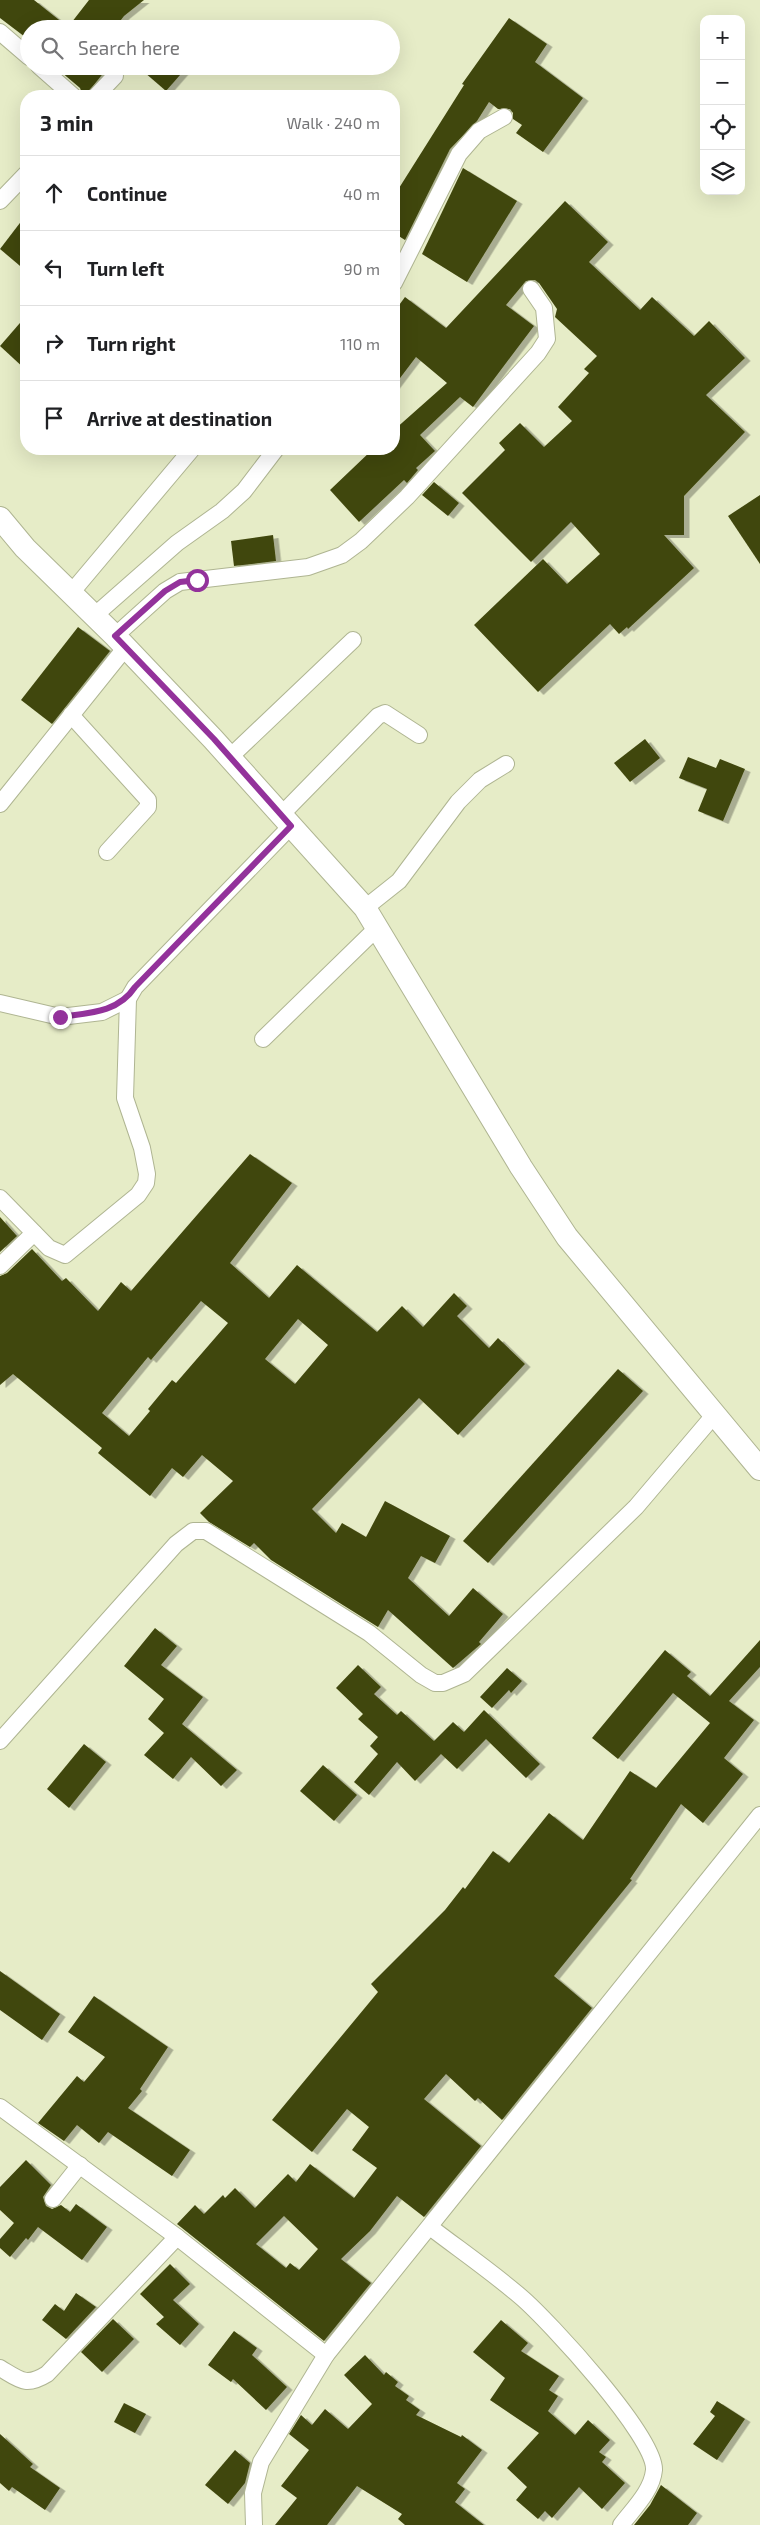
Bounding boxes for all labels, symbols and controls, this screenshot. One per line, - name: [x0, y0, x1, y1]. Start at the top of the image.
- map controls: [700, 15, 745, 195]
- button: +: [700, 15, 745, 60]
- search box: [20, 20, 400, 75]
- icon: search: [38, 34, 66, 62]
- text: Search here: [78, 36, 180, 59]
- button: −: [700, 60, 745, 105]
- button: locate: [700, 105, 745, 150]
- text: 3 min: [40, 110, 93, 135]
- text: Walk · 240 m: [287, 113, 380, 132]
- button: layers: [700, 150, 745, 195]
- icon: ahead: [40, 179, 68, 207]
- text: Continue: [87, 182, 167, 205]
- text: 40 m: [343, 184, 380, 203]
- icon: left: [40, 254, 68, 282]
- text: Turn left: [87, 257, 164, 280]
- text: 90 m: [344, 259, 380, 278]
- icon: right: [40, 329, 68, 357]
- text: Turn right: [87, 332, 175, 355]
- text: 110 m: [340, 334, 380, 353]
- icon: arrive: [40, 404, 68, 432]
- text: Arrive at destination: [87, 407, 272, 430]
- route start: [186, 569, 209, 592]
- route end: [49, 1006, 72, 1029]

